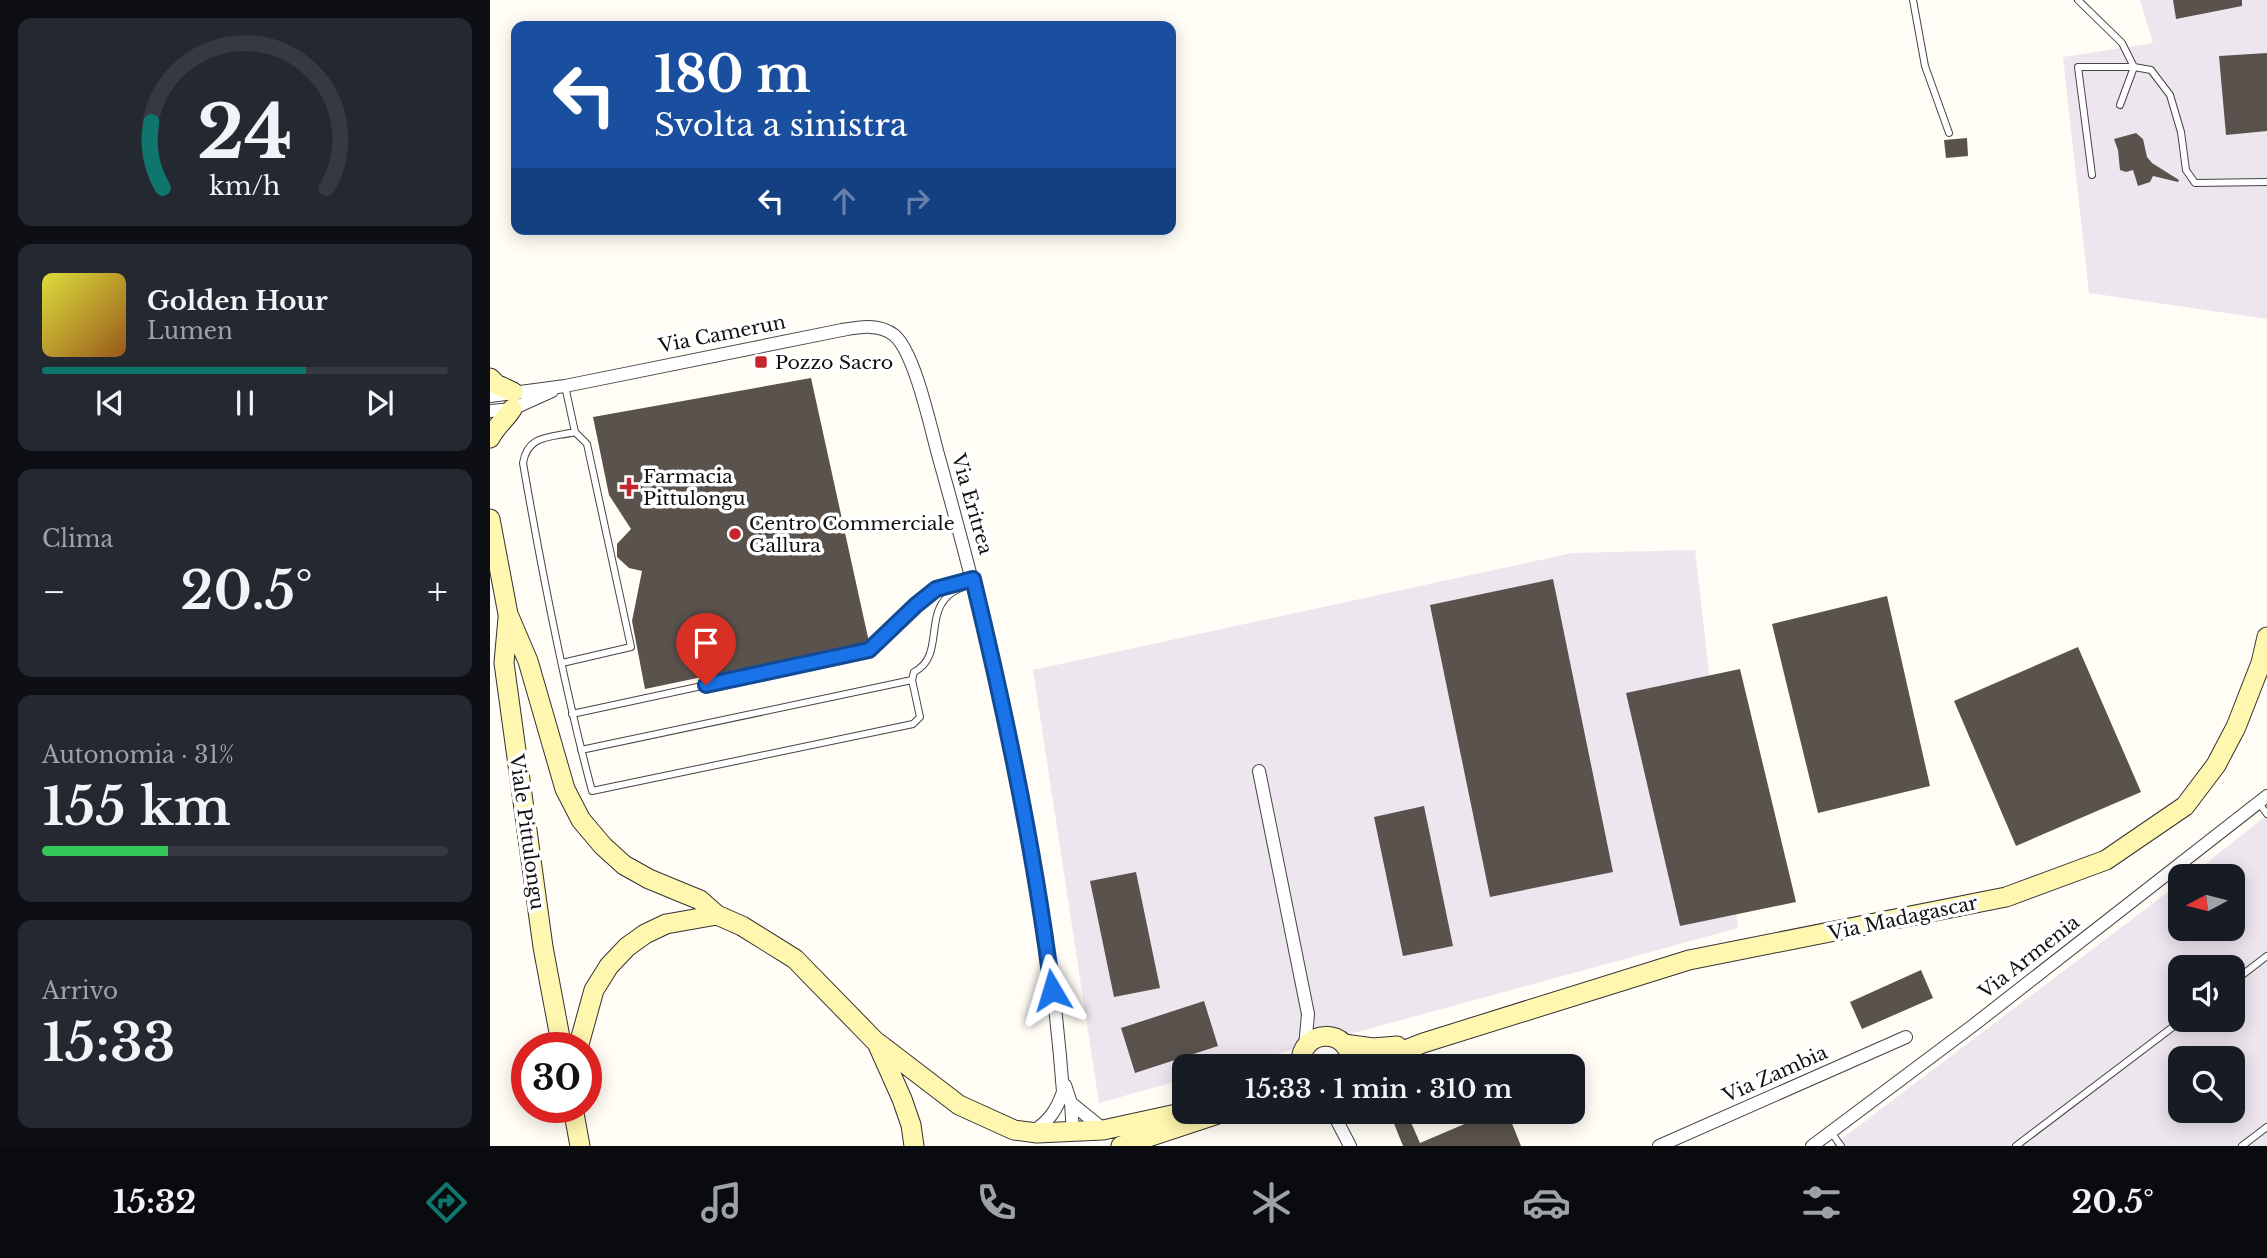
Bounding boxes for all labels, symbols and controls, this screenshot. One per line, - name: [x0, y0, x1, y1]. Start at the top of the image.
- text: 180 m: [654, 44, 811, 105]
- icon: left: [539, 49, 630, 140]
- text: 24: [197, 87, 293, 178]
- text: Svolta a sinistra: [654, 105, 907, 145]
- text: km/h: [210, 171, 280, 202]
- icon: left: [752, 182, 790, 220]
- icon: ahead: [825, 182, 863, 220]
- icon: right: [898, 182, 936, 220]
- text: Golden Hour: [147, 285, 328, 317]
- street label: Via Camerun: [656, 310, 787, 358]
- text: Lumen: [147, 317, 233, 345]
- place label: Pozzo Sacro: [775, 351, 893, 374]
- marker: Pozzo Sacro: [753, 354, 769, 370]
- icon: previous: [91, 384, 129, 422]
- icon: pause: [226, 384, 264, 422]
- icon: next: [361, 384, 399, 422]
- street label: Via Eritrea: [946, 450, 997, 557]
- place label: Farmacia Pittulongu: [643, 465, 746, 510]
- marker: Farmacia Pittulongu: [621, 479, 637, 495]
- place label: Centro Commerciale Gallura: [749, 512, 955, 557]
- text: Clima: [42, 525, 113, 553]
- marker: Centro Commerciale Gallura: [727, 526, 743, 542]
- text: 20.5°: [180, 559, 313, 623]
- text: −: [42, 568, 66, 615]
- text: +: [427, 568, 448, 615]
- pin: [676, 613, 736, 685]
- icon: arrive: [687, 624, 725, 662]
- text: Autonomia · 31%: [42, 741, 234, 769]
- street label: Viale Pittulongu: [505, 752, 549, 911]
- text: 155 km: [42, 775, 231, 839]
- north arrow: [2168, 864, 2245, 942]
- map controls: [2168, 864, 2245, 1123]
- street label: Via Madagascar: [1825, 891, 1980, 945]
- street label: Via Armenia: [1973, 910, 2084, 1004]
- position arrow: [1015, 953, 1089, 1027]
- button: sound: [2168, 955, 2245, 1032]
- text: Arrivo: [42, 977, 118, 1005]
- text: 15:33: [42, 1011, 176, 1075]
- speed limit sign: 30: [511, 1032, 602, 1123]
- street label: Via Zambia: [1718, 1041, 1831, 1108]
- button: search: [2168, 1046, 2245, 1123]
- text: 15:33 · 1 min · 310 m: [1245, 1073, 1512, 1105]
- icon: directions: [422, 1178, 471, 1227]
- icon: music: [697, 1178, 746, 1227]
- icon: phone: [972, 1178, 1021, 1227]
- icon: climate: [1247, 1178, 1296, 1227]
- icon: car: [1522, 1178, 1571, 1227]
- icon: filters: [1797, 1178, 1846, 1227]
- text: 15:32: [113, 1182, 196, 1222]
- text: 20.5°: [2072, 1182, 2154, 1222]

